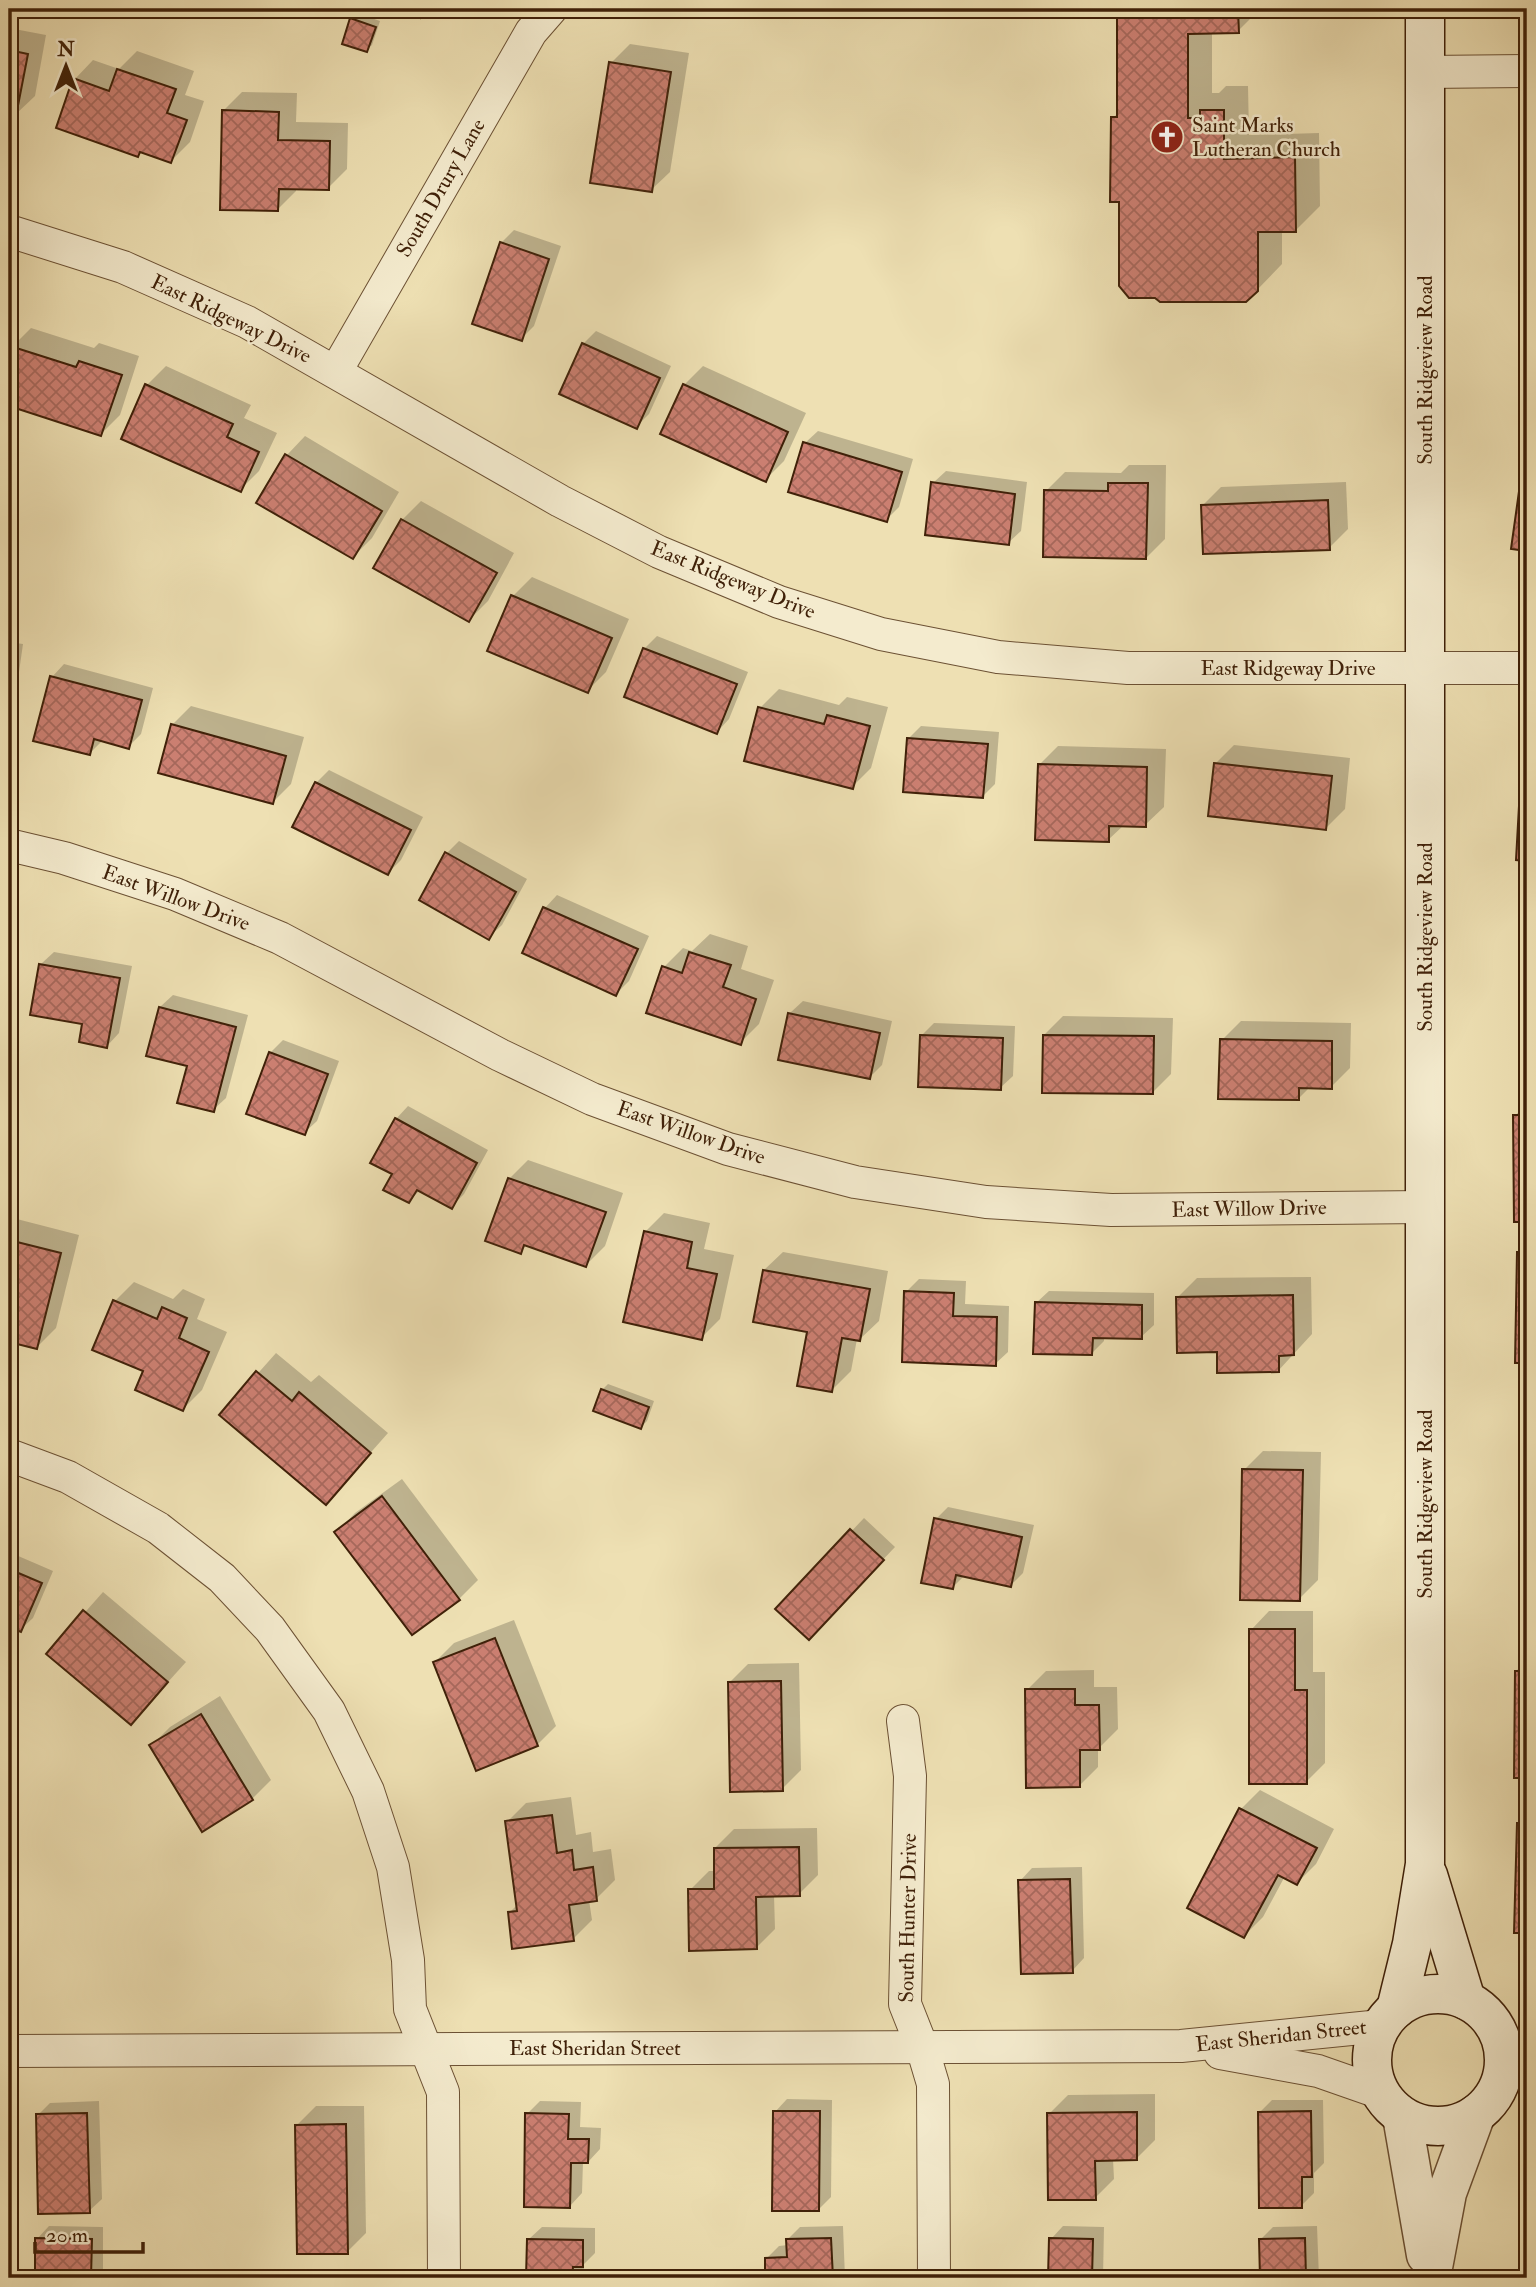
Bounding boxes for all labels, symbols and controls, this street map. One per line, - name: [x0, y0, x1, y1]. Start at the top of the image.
- north arrow: [32, 32, 102, 102]
- text: N: [56, 38, 75, 62]
- place label: Saint Marks Lutheran Church: [1192, 112, 1341, 163]
- street label: South Drury Lane: [390, 114, 492, 262]
- church icon: Saint Marks Lutheran Church: [1148, 118, 1186, 156]
- street label: East Ridgeway Drive: [146, 268, 316, 370]
- street label: South Ridgeview Road: [1412, 275, 1439, 465]
- street label: East Ridgeway Drive: [647, 535, 819, 625]
- street label: East Ridgeway Drive: [1200, 655, 1376, 682]
- street label: South Ridgeview Road: [1412, 842, 1439, 1032]
- street label: East Willow Drive: [98, 859, 254, 937]
- street label: East Willow Drive: [613, 1095, 769, 1171]
- street label: East Willow Drive: [1171, 1194, 1327, 1224]
- street label: South Ridgeview Road: [1412, 1409, 1439, 1599]
- street label: South Hunter Drive: [893, 1833, 923, 2003]
- street label: East Sheridan Street: [1194, 2014, 1368, 2058]
- street label: East Sheridan Street: [509, 2035, 681, 2062]
- scale bar: [35, 2210, 144, 2254]
- text: 20 m: [46, 2222, 88, 2249]

